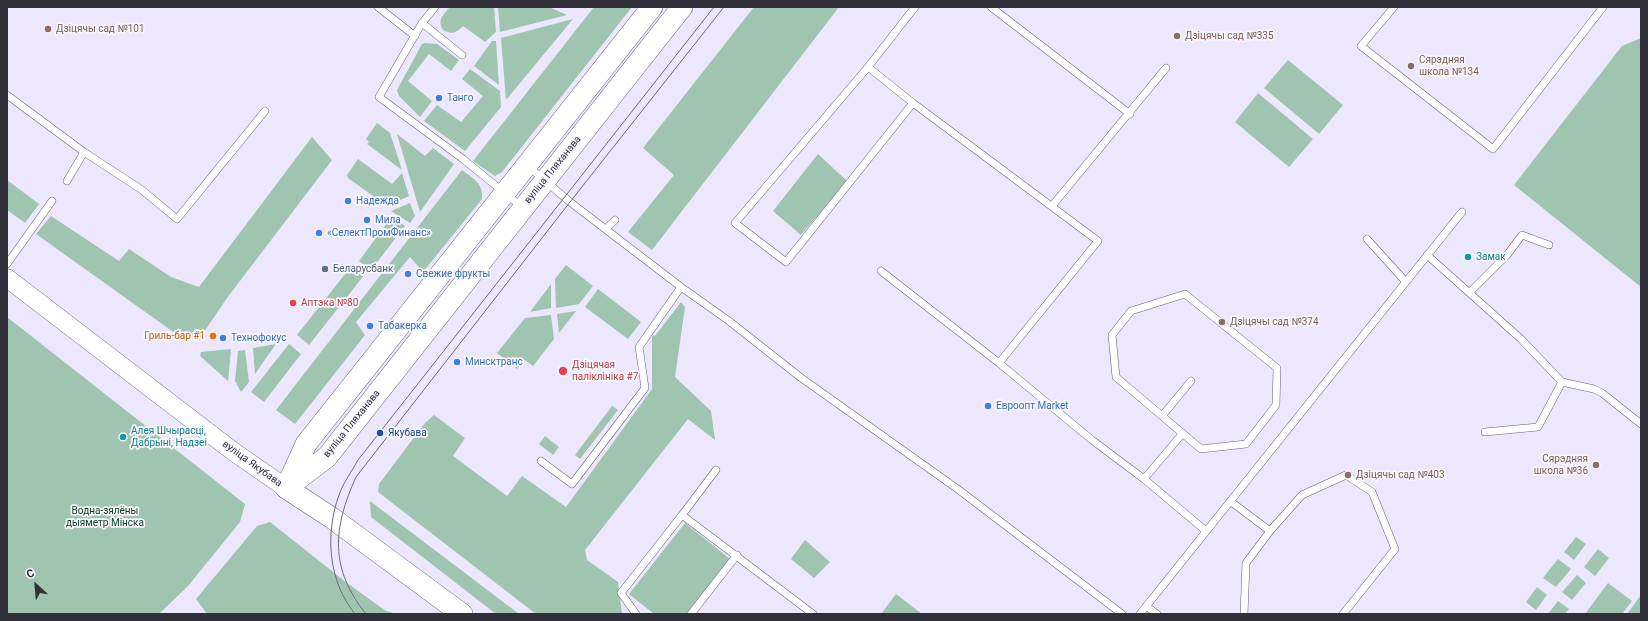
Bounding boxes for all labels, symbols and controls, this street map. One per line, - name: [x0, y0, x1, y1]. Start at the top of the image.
- place label: Дзіцячы сад №101: [56, 23, 145, 35]
- marker: Дзіцячы сад №101: [43, 24, 53, 34]
- place label: Дзіцячы сад №335: [1185, 30, 1274, 42]
- marker: Дзіцячы сад №335: [1172, 31, 1182, 41]
- place label: Сярэдняя школа №134: [1419, 54, 1479, 78]
- marker: Сярэдняя школа №134: [1406, 61, 1416, 71]
- place label: Танго: [447, 92, 473, 104]
- marker: Танго: [434, 93, 444, 103]
- street label: вуліца Пляханава: [522, 134, 584, 206]
- place label: Надежда: [356, 195, 399, 207]
- marker: Надежда: [343, 196, 353, 206]
- place label: Мила: [375, 214, 401, 226]
- marker: Мила: [362, 215, 372, 225]
- place label: «СелектПромФинанс»: [327, 227, 431, 239]
- marker: «СелектПромФинанс»: [314, 228, 324, 238]
- place label: Замак: [1476, 251, 1506, 263]
- marker: Замак: [1463, 252, 1473, 262]
- place label: Беларусбанк: [333, 263, 393, 275]
- marker: Беларусбанк: [320, 264, 330, 274]
- place label: Свежие фрукты: [416, 268, 490, 280]
- marker: Свежие фрукты: [403, 269, 413, 279]
- place label: Аптэка №80: [301, 297, 358, 309]
- marker: Аптэка №80: [288, 298, 298, 308]
- place label: Дзіцячы сад №374: [1230, 316, 1319, 328]
- marker: Дзіцячы сад №374: [1217, 317, 1227, 327]
- place label: Табакерка: [378, 320, 427, 332]
- marker: Табакерка: [365, 321, 375, 331]
- place label: Гриль-бар #1: [144, 330, 205, 342]
- marker: Гриль-бар #1: [208, 331, 218, 341]
- place label: Технофокус: [231, 332, 286, 344]
- marker: Технофокус: [218, 333, 228, 343]
- place label: Минсктранс: [465, 356, 523, 368]
- marker: Минсктранс: [452, 357, 462, 367]
- place label: Дзіцячая паліклініка #7: [572, 359, 638, 382]
- marker: Дзіцячая паліклініка #7: [557, 365, 569, 377]
- street label: вуліца Пляханава: [321, 388, 383, 460]
- place label: Евроопт Market: [996, 400, 1069, 412]
- marker: Евроопт Market: [983, 401, 993, 411]
- place label: Алея Шчырасці, Дабрыні, Надзеі: [131, 425, 207, 448]
- place label: Якубава: [388, 427, 427, 439]
- marker: Якубава: [375, 428, 385, 438]
- marker: Алея Шчырасці, Дабрыні, Надзеі: [118, 432, 128, 442]
- street label: вуліца Якубава: [220, 438, 284, 490]
- place label: Сярэдняя школа №36: [1534, 453, 1588, 476]
- marker: Сярэдняя школа №36: [1591, 460, 1601, 470]
- place label: Дзіцячы сад №403: [1356, 469, 1445, 481]
- marker: Дзіцячы сад №403: [1343, 470, 1353, 480]
- park label: Водна-зялёны дыяметр Мінска: [66, 505, 144, 528]
- north arrow: [16, 565, 56, 605]
- text: С: [24, 566, 37, 581]

